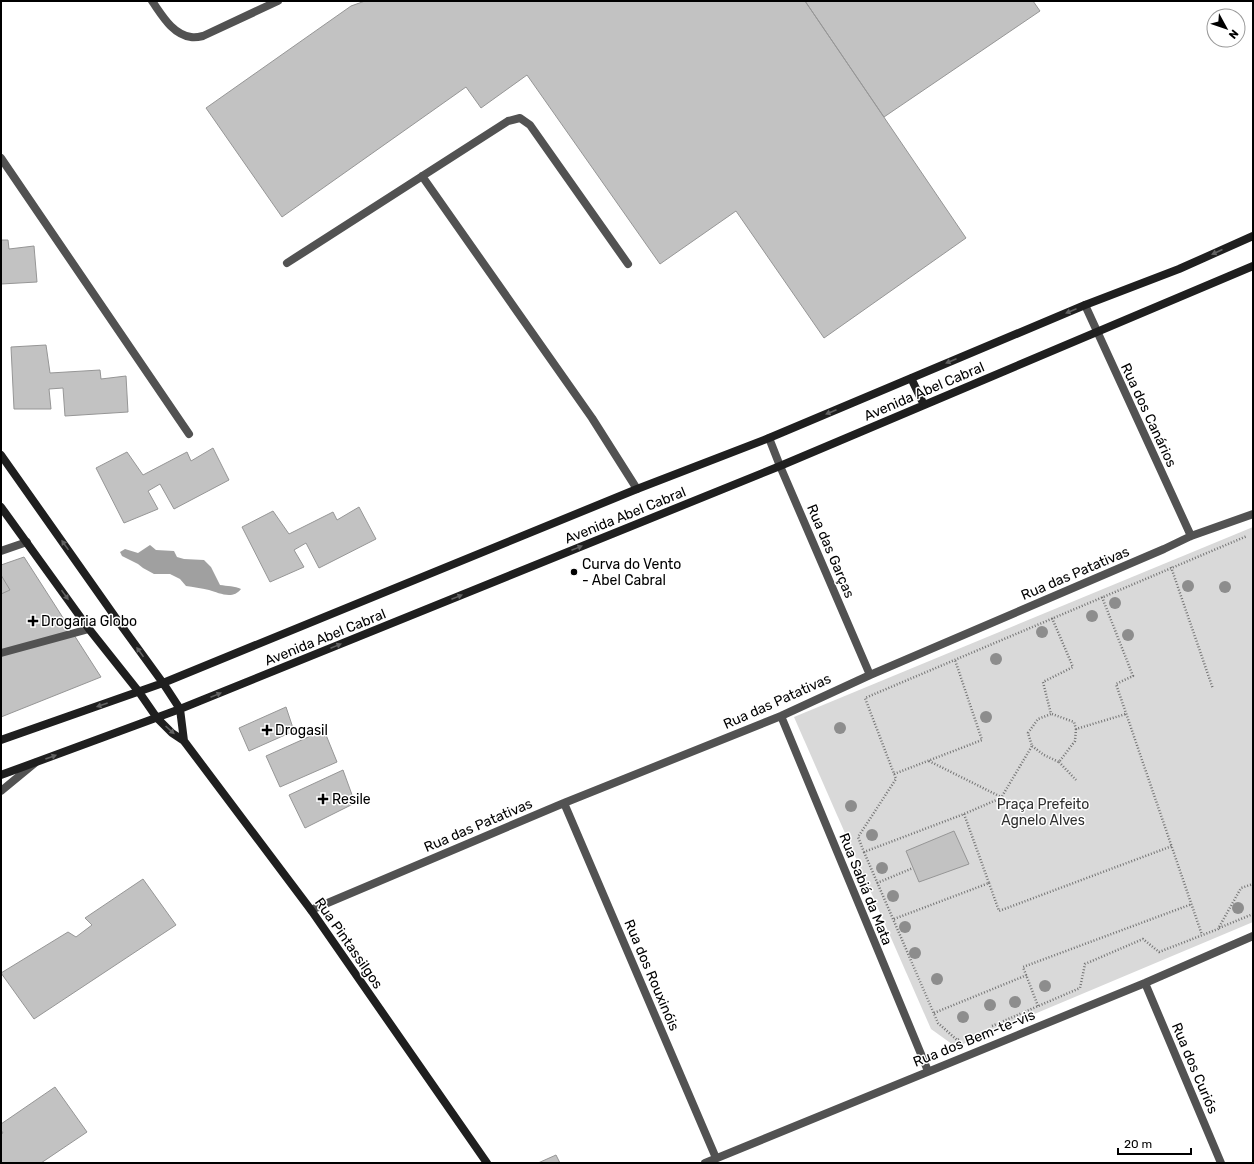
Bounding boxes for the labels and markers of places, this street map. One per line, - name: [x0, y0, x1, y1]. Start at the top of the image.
- place label: Curva do Vento - Abel Cabral: [582, 556, 681, 589]
- marker: Curva do Vento - Abel Cabral: [569, 567, 579, 577]
- place label: Drogaria Globo: [41, 613, 137, 630]
- marker: Drogaria Globo: [28, 616, 38, 626]
- place label: Drogasil: [275, 722, 328, 739]
- marker: Drogasil: [262, 725, 272, 735]
- place label: Resile: [332, 791, 371, 808]
- marker: Resile: [317, 793, 329, 805]

